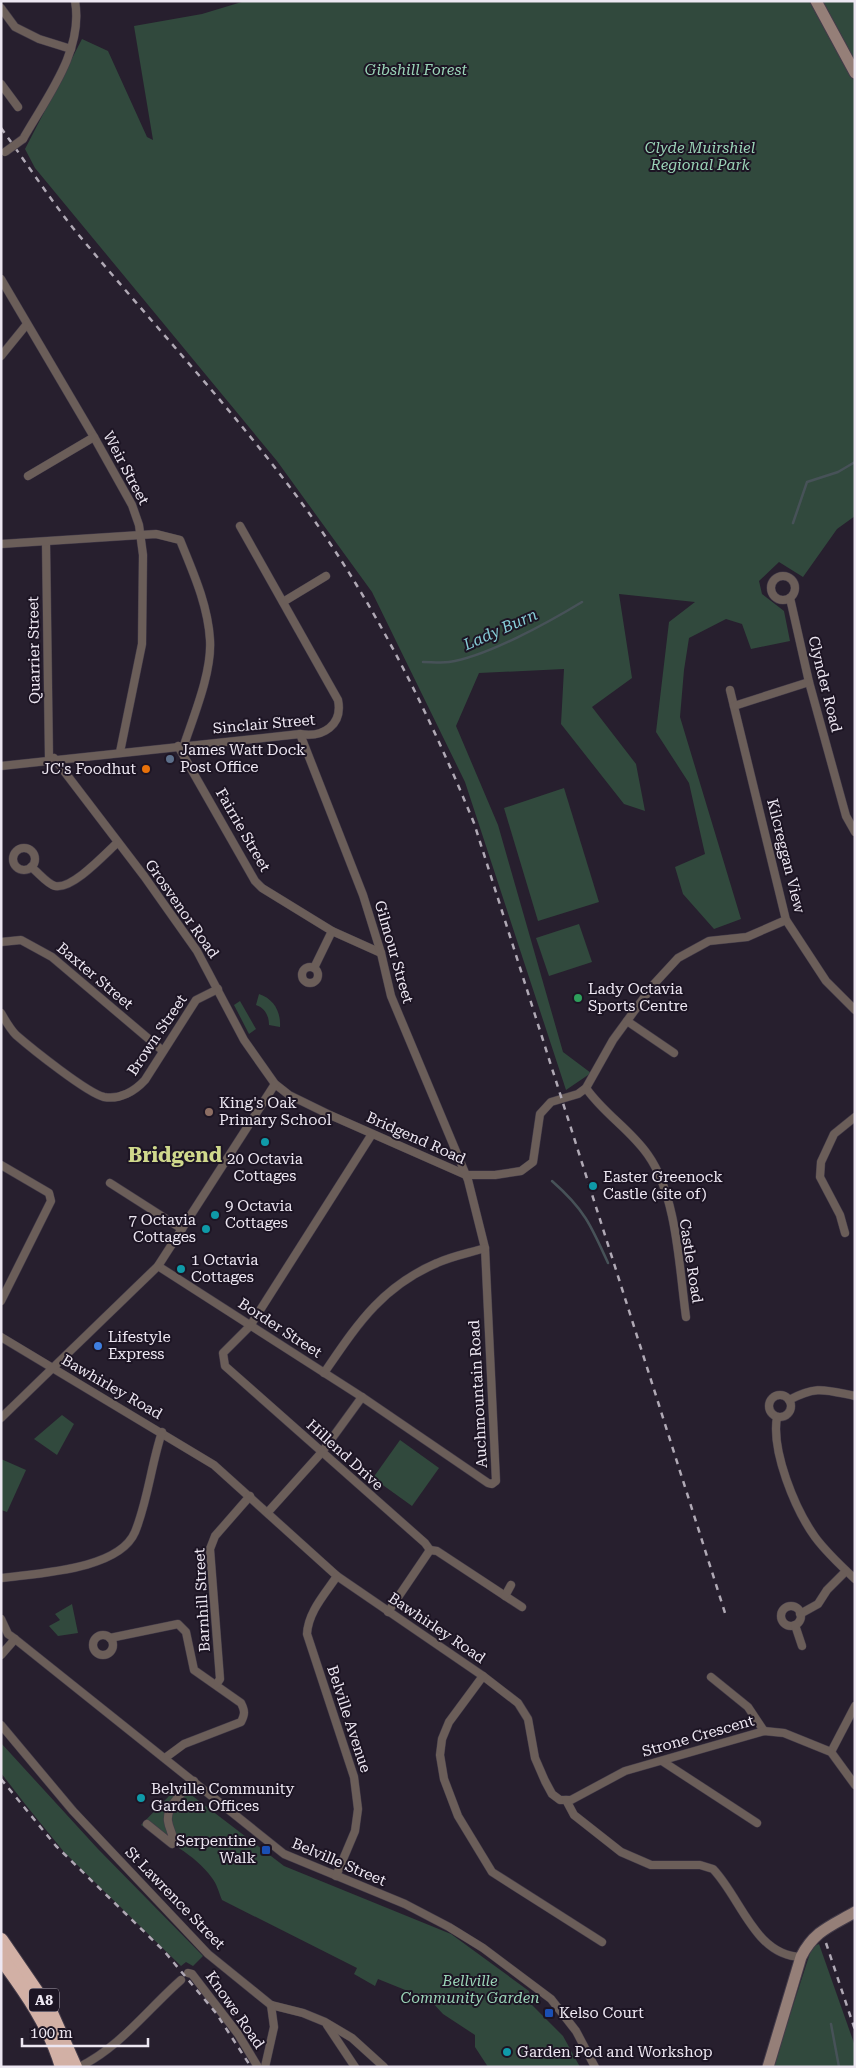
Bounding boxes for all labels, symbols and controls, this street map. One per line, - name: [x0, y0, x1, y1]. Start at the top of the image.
- park label: Gibshill Forest: [365, 61, 468, 79]
- park label: Clyde Muirshiel Regional Park: [645, 139, 756, 174]
- street label: Weir Street: [99, 428, 153, 508]
- street label: Quarrier Street: [24, 596, 44, 704]
- water label: Lady Burn: [459, 605, 540, 655]
- street label: Clynder Road: [804, 634, 846, 734]
- street label: Sinclair Street: [212, 711, 316, 737]
- place label: James Watt Dock Post Office: [180, 741, 306, 776]
- marker: James Watt Dock Post Office: [164, 753, 176, 765]
- place label: JC's Foodhut: [42, 760, 136, 778]
- marker: JC's Foodhut: [140, 763, 152, 775]
- street label: Fairrie Street: [212, 785, 274, 875]
- street label: Kilcreggan View: [763, 797, 809, 916]
- street label: Grosvenor Road: [141, 856, 223, 962]
- street label: Gilmour Street: [371, 898, 417, 1006]
- street label: Baxter Street: [53, 939, 137, 1013]
- place label: Lady Octavia Sports Centre: [588, 980, 688, 1015]
- street label: Brown Street: [123, 991, 191, 1079]
- marker: Lady Octavia Sports Centre: [572, 992, 584, 1004]
- place label: King's Oak Primary School: [219, 1094, 332, 1129]
- marker: King's Oak Primary School: [203, 1106, 215, 1118]
- street label: Bridgend Road: [364, 1108, 469, 1168]
- marker: 20 Octavia Cottages: [259, 1136, 271, 1148]
- district label: Bridgend: [128, 1143, 223, 1167]
- place label: 20 Octavia Cottages: [227, 1150, 303, 1185]
- place label: Easter Greenock Castle (site of): [603, 1168, 723, 1203]
- marker: Easter Greenock Castle (site of): [587, 1180, 599, 1192]
- place label: 9 Octavia Cottages: [225, 1197, 292, 1232]
- marker: 9 Octavia Cottages: [209, 1209, 221, 1221]
- place label: 7 Octavia Cottages: [129, 1211, 196, 1246]
- street label: Castle Road: [675, 1218, 707, 1305]
- marker: 7 Octavia Cottages: [200, 1223, 212, 1235]
- place label: 1 Octavia Cottages: [191, 1251, 258, 1286]
- marker: 1 Octavia Cottages: [175, 1263, 187, 1275]
- street label: Border Street: [235, 1294, 326, 1362]
- street label: Auchmountain Road: [465, 1319, 491, 1469]
- place label: Lifestyle Express: [108, 1328, 171, 1363]
- marker: Lifestyle Express: [92, 1340, 104, 1352]
- street label: Bawhirley Road: [59, 1351, 166, 1423]
- street label: Hillend Drive: [303, 1416, 387, 1494]
- street label: Barnhill Street: [190, 1547, 214, 1653]
- street label: Bawhirley Road: [385, 1589, 489, 1667]
- street label: Belville Avenue: [323, 1663, 375, 1775]
- street label: Strone Crescent: [640, 1711, 757, 1761]
- place label: Belville Community Garden Offices: [151, 1780, 294, 1815]
- marker: Belville Community Garden Offices: [135, 1792, 147, 1804]
- place label: Serpentine Walk: [176, 1832, 256, 1867]
- street label: Belville Street: [289, 1834, 389, 1890]
- street label: St Lawrence Street: [121, 1843, 229, 1953]
- marker: Serpentine Walk: [260, 1844, 272, 1856]
- street label: Knowe Road: [202, 1968, 269, 2053]
- park label: Bellville Community Garden: [400, 1972, 540, 2007]
- road number: A8: [29, 1988, 59, 2012]
- place label: Kelso Court: [559, 2004, 644, 2022]
- marker: Kelso Court: [543, 2007, 555, 2019]
- scale bar: [22, 2016, 149, 2048]
- text: 100 m: [30, 2024, 73, 2042]
- place label: Garden Pod and Workshop: [517, 2043, 713, 2061]
- marker: Garden Pod and Workshop: [501, 2046, 513, 2058]

